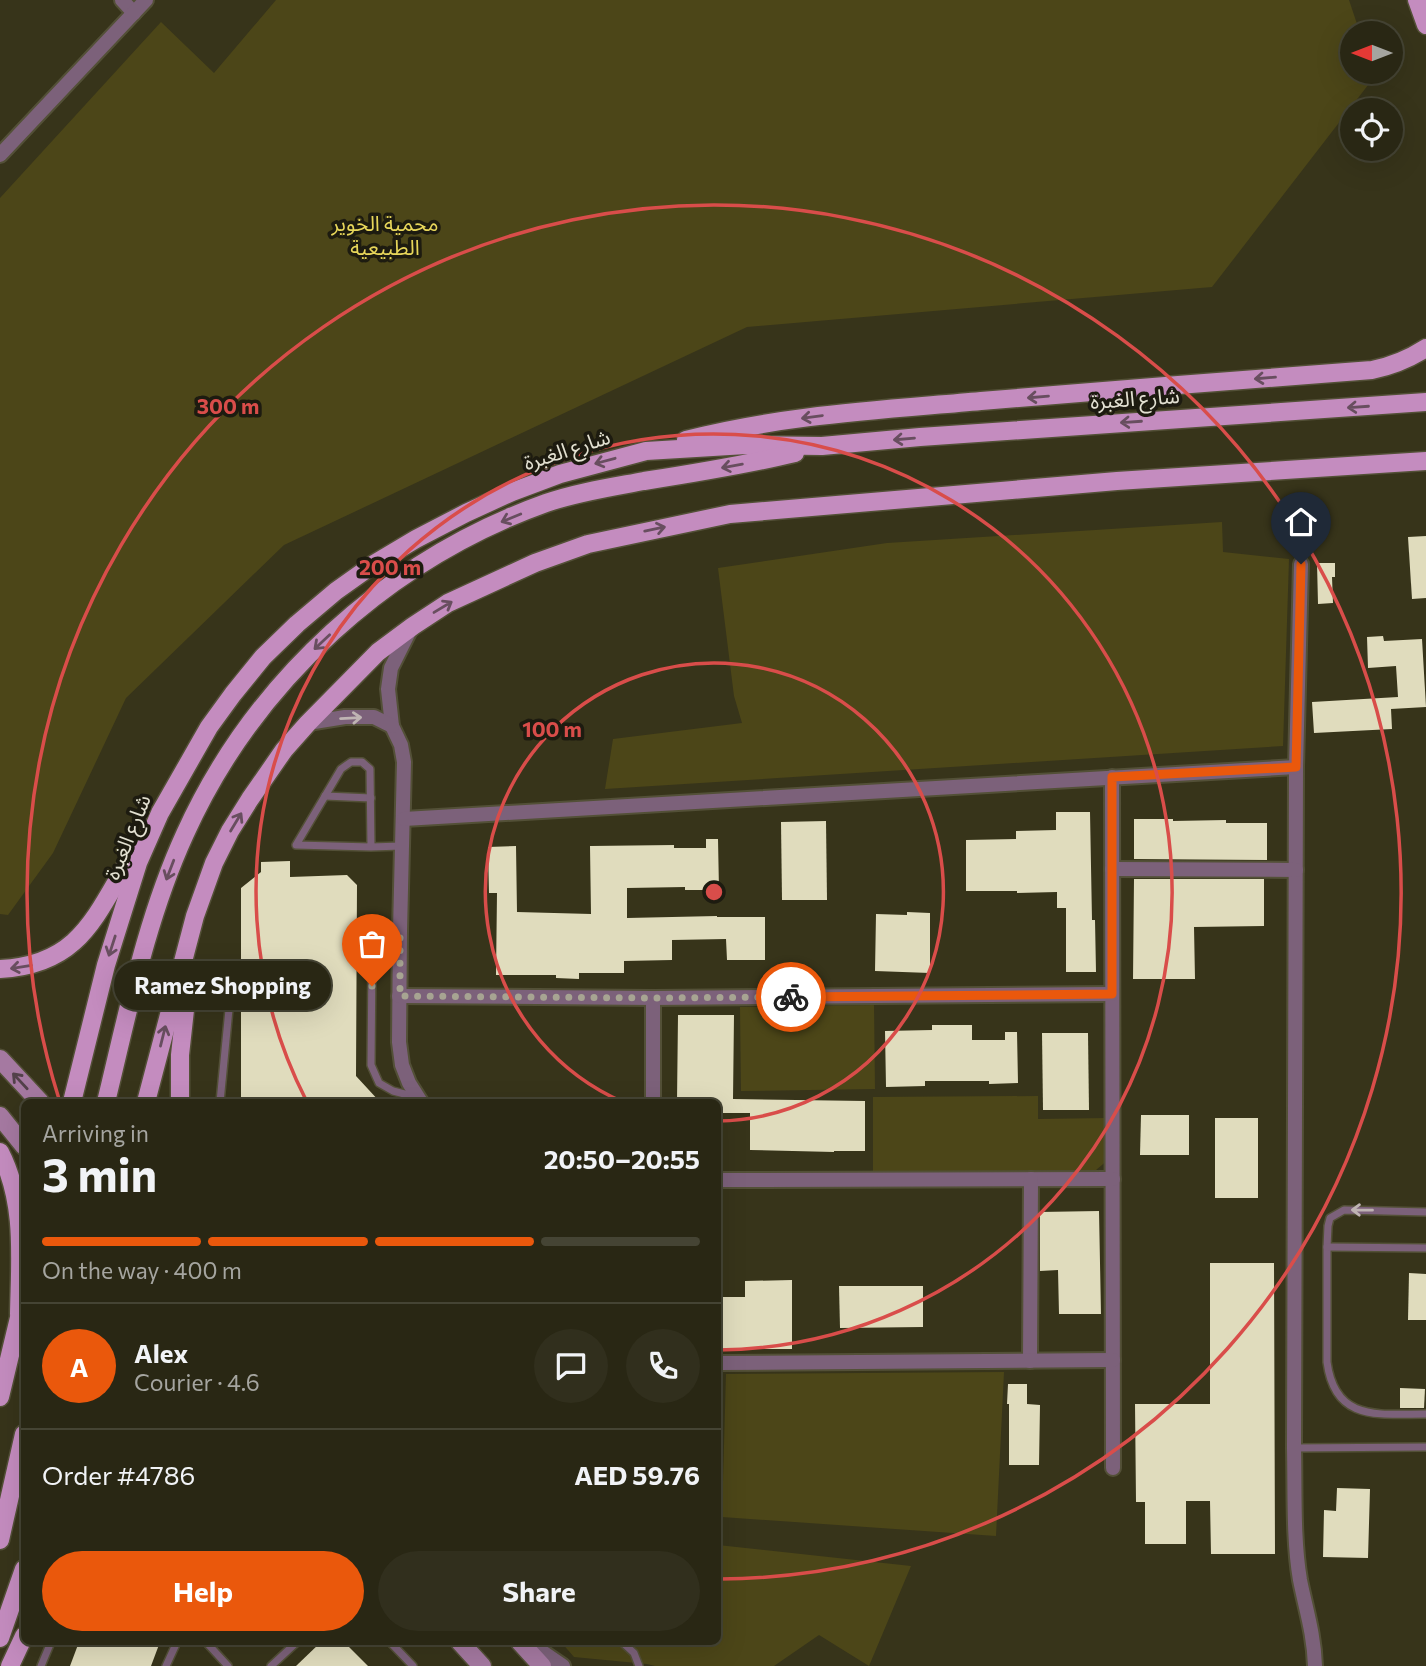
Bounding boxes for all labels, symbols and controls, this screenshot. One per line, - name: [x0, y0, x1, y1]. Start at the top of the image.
- north arrow: [1340, 21, 1404, 84]
- map controls: [1340, 21, 1403, 161]
- button: locate: [1340, 98, 1403, 161]
- park label: محمية الخوير الطبيعية: [331, 210, 438, 259]
- one-way arrow: [1254, 372, 1277, 385]
- street label: شارع الغبرة: [1089, 382, 1181, 417]
- one-way arrow: [1027, 391, 1050, 404]
- text: 300 m: [197, 393, 259, 418]
- one-way arrow: [1347, 401, 1370, 414]
- one-way arrow: [801, 411, 823, 424]
- one-way arrow: [1120, 416, 1143, 429]
- street label: شارع الغبرة: [520, 423, 614, 478]
- one-way arrow: [893, 433, 916, 446]
- one-way arrow: [594, 455, 617, 468]
- one-way arrow: [721, 460, 744, 473]
- pin: [1271, 492, 1331, 564]
- icon: home: [1282, 503, 1320, 541]
- one-way arrow: [501, 512, 522, 525]
- one-way arrow: [643, 522, 666, 535]
- text: 200 m: [359, 554, 421, 579]
- one-way arrow: [432, 600, 452, 614]
- one-way arrow: [313, 634, 331, 650]
- one-way arrow: [339, 711, 362, 724]
- text: 100 m: [522, 716, 582, 741]
- street label: شارع الغبرة: [98, 790, 159, 884]
- one-way arrow: [229, 812, 243, 832]
- one-way arrow: [163, 859, 176, 880]
- centre of rings: [702, 880, 726, 904]
- pin: [342, 914, 402, 986]
- icon: bag: [353, 925, 391, 963]
- one-way arrow: [105, 935, 118, 957]
- one-way arrow: [10, 960, 33, 973]
- callout: Ramez Shopping: [113, 962, 330, 1010]
- courier: [756, 962, 826, 1032]
- text: Ramez Shopping: [134, 971, 311, 999]
- icon: bike: [772, 978, 810, 1016]
- one-way arrow: [157, 1026, 170, 1048]
- one-way arrow: [12, 1072, 28, 1090]
- text: Arriving in: [42, 1119, 149, 1147]
- text: 20:50–20:55: [544, 1143, 700, 1174]
- text: 3 min: [42, 1145, 157, 1201]
- one-way arrow: [1351, 1204, 1374, 1217]
- text: On the way · 400 m: [42, 1256, 242, 1284]
- button: chat: [534, 1329, 608, 1403]
- button: phone: [626, 1329, 700, 1403]
- text: Alex: [134, 1337, 188, 1368]
- text: A: [70, 1351, 88, 1382]
- text: Courier · 4.6: [134, 1368, 260, 1396]
- text: Order #4786: [42, 1459, 195, 1490]
- text: AED 59.76: [574, 1459, 700, 1490]
- button: Help: [42, 1551, 364, 1631]
- button: Share: [378, 1551, 700, 1631]

